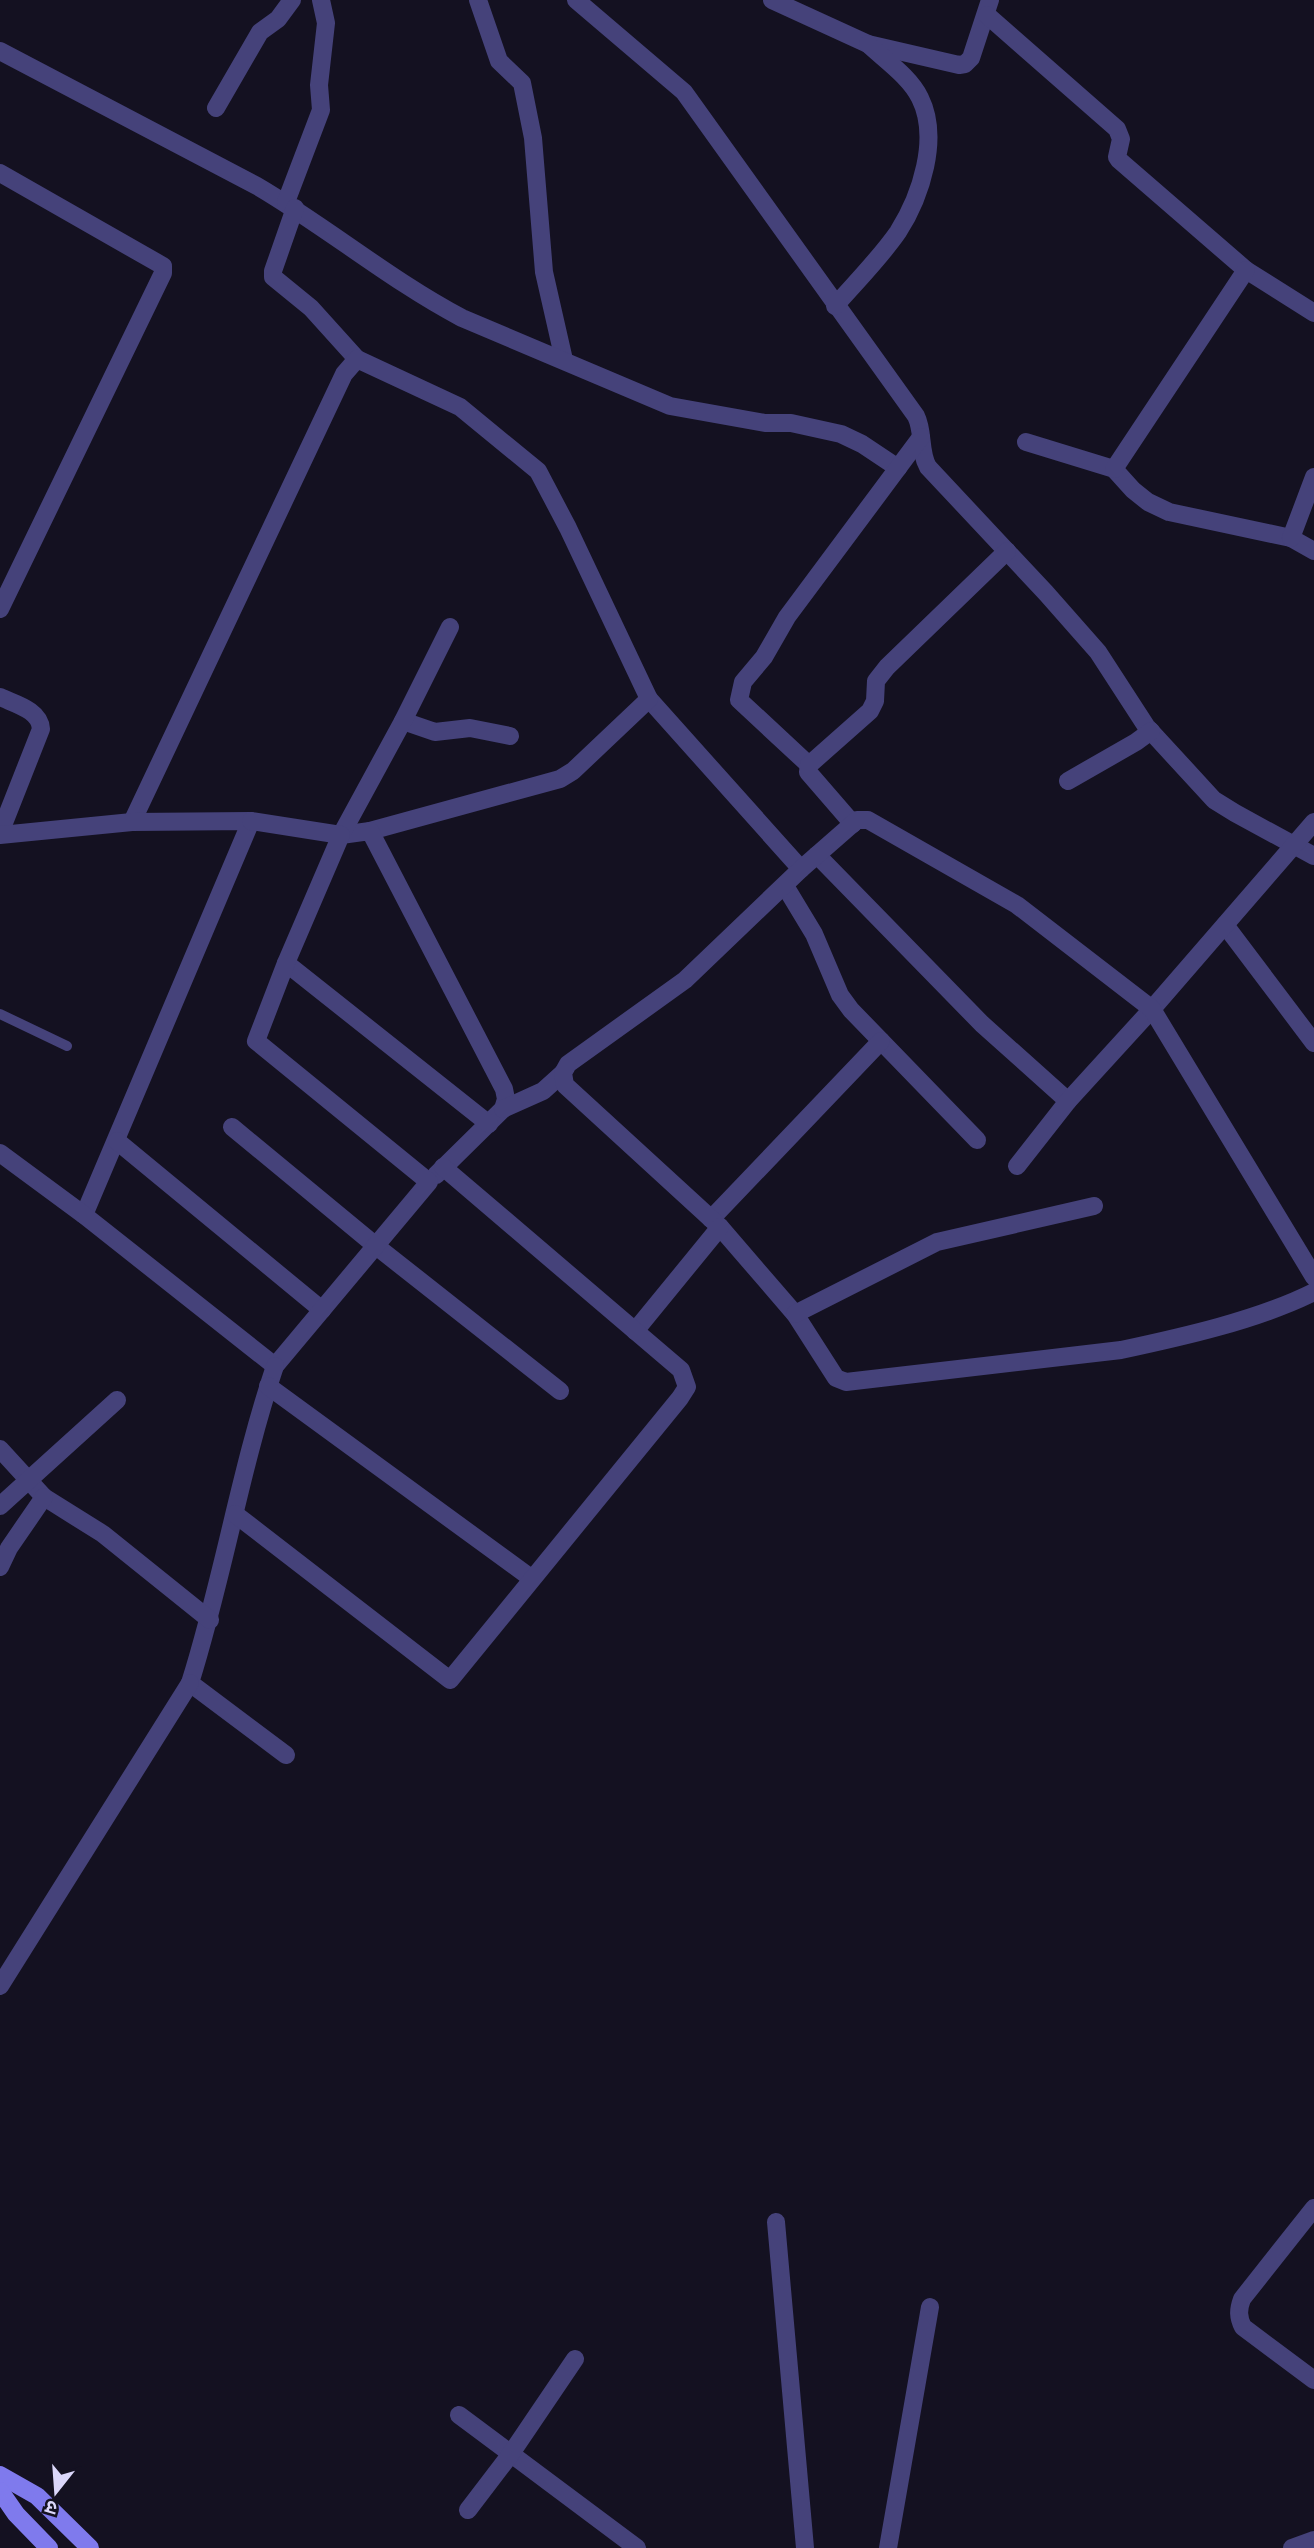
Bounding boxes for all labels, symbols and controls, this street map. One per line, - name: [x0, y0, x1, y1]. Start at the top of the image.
- north arrow: [21, 2457, 91, 2527]
- text: उ: [42, 2496, 60, 2520]

